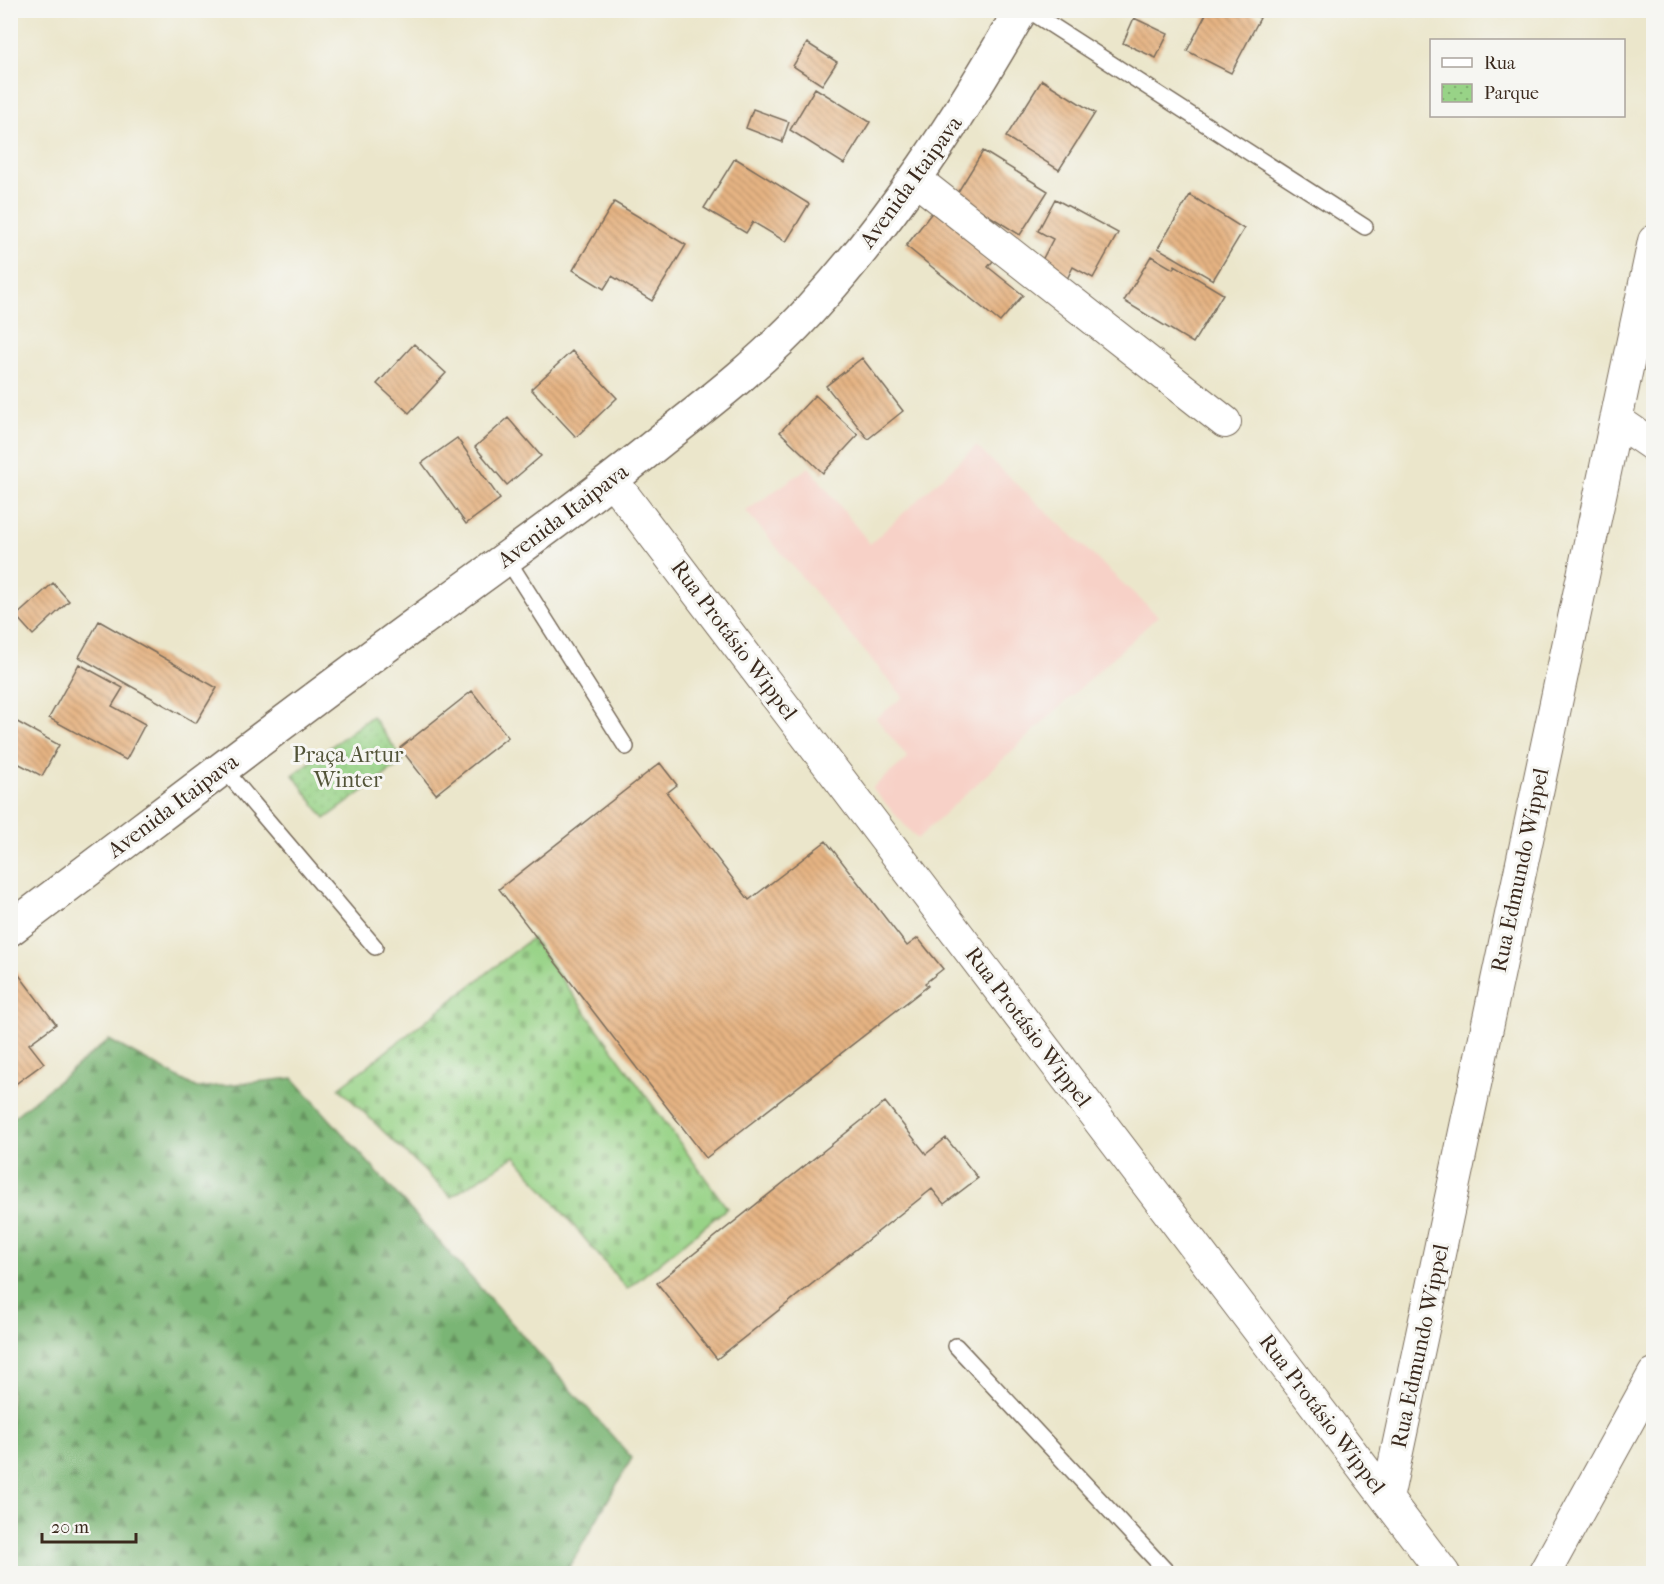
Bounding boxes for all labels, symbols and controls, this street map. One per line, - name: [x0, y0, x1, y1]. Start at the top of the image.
- legend: [1430, 39, 1625, 117]
- text: Rua: [1484, 53, 1516, 74]
- text: Parque: [1484, 83, 1539, 104]
- street label: Avenida Itaipava: [854, 110, 968, 254]
- street label: Avenida Itaipava: [492, 458, 634, 574]
- street label: Rua Protásio Wippel: [665, 555, 803, 725]
- park label: Praça Artur Winter: [293, 742, 404, 793]
- street label: Avenida Itaipava: [102, 748, 244, 864]
- street label: Rua Edmundo Wippel: [1486, 766, 1554, 974]
- street label: Rua Protásio Wippel: [959, 942, 1097, 1112]
- street label: Rua Edmundo Wippel: [1386, 1242, 1454, 1450]
- street label: Rua Protásio Wippel: [1253, 1329, 1391, 1499]
- scale bar: [42, 1506, 136, 1544]
- text: 20 m: [51, 1517, 89, 1538]

